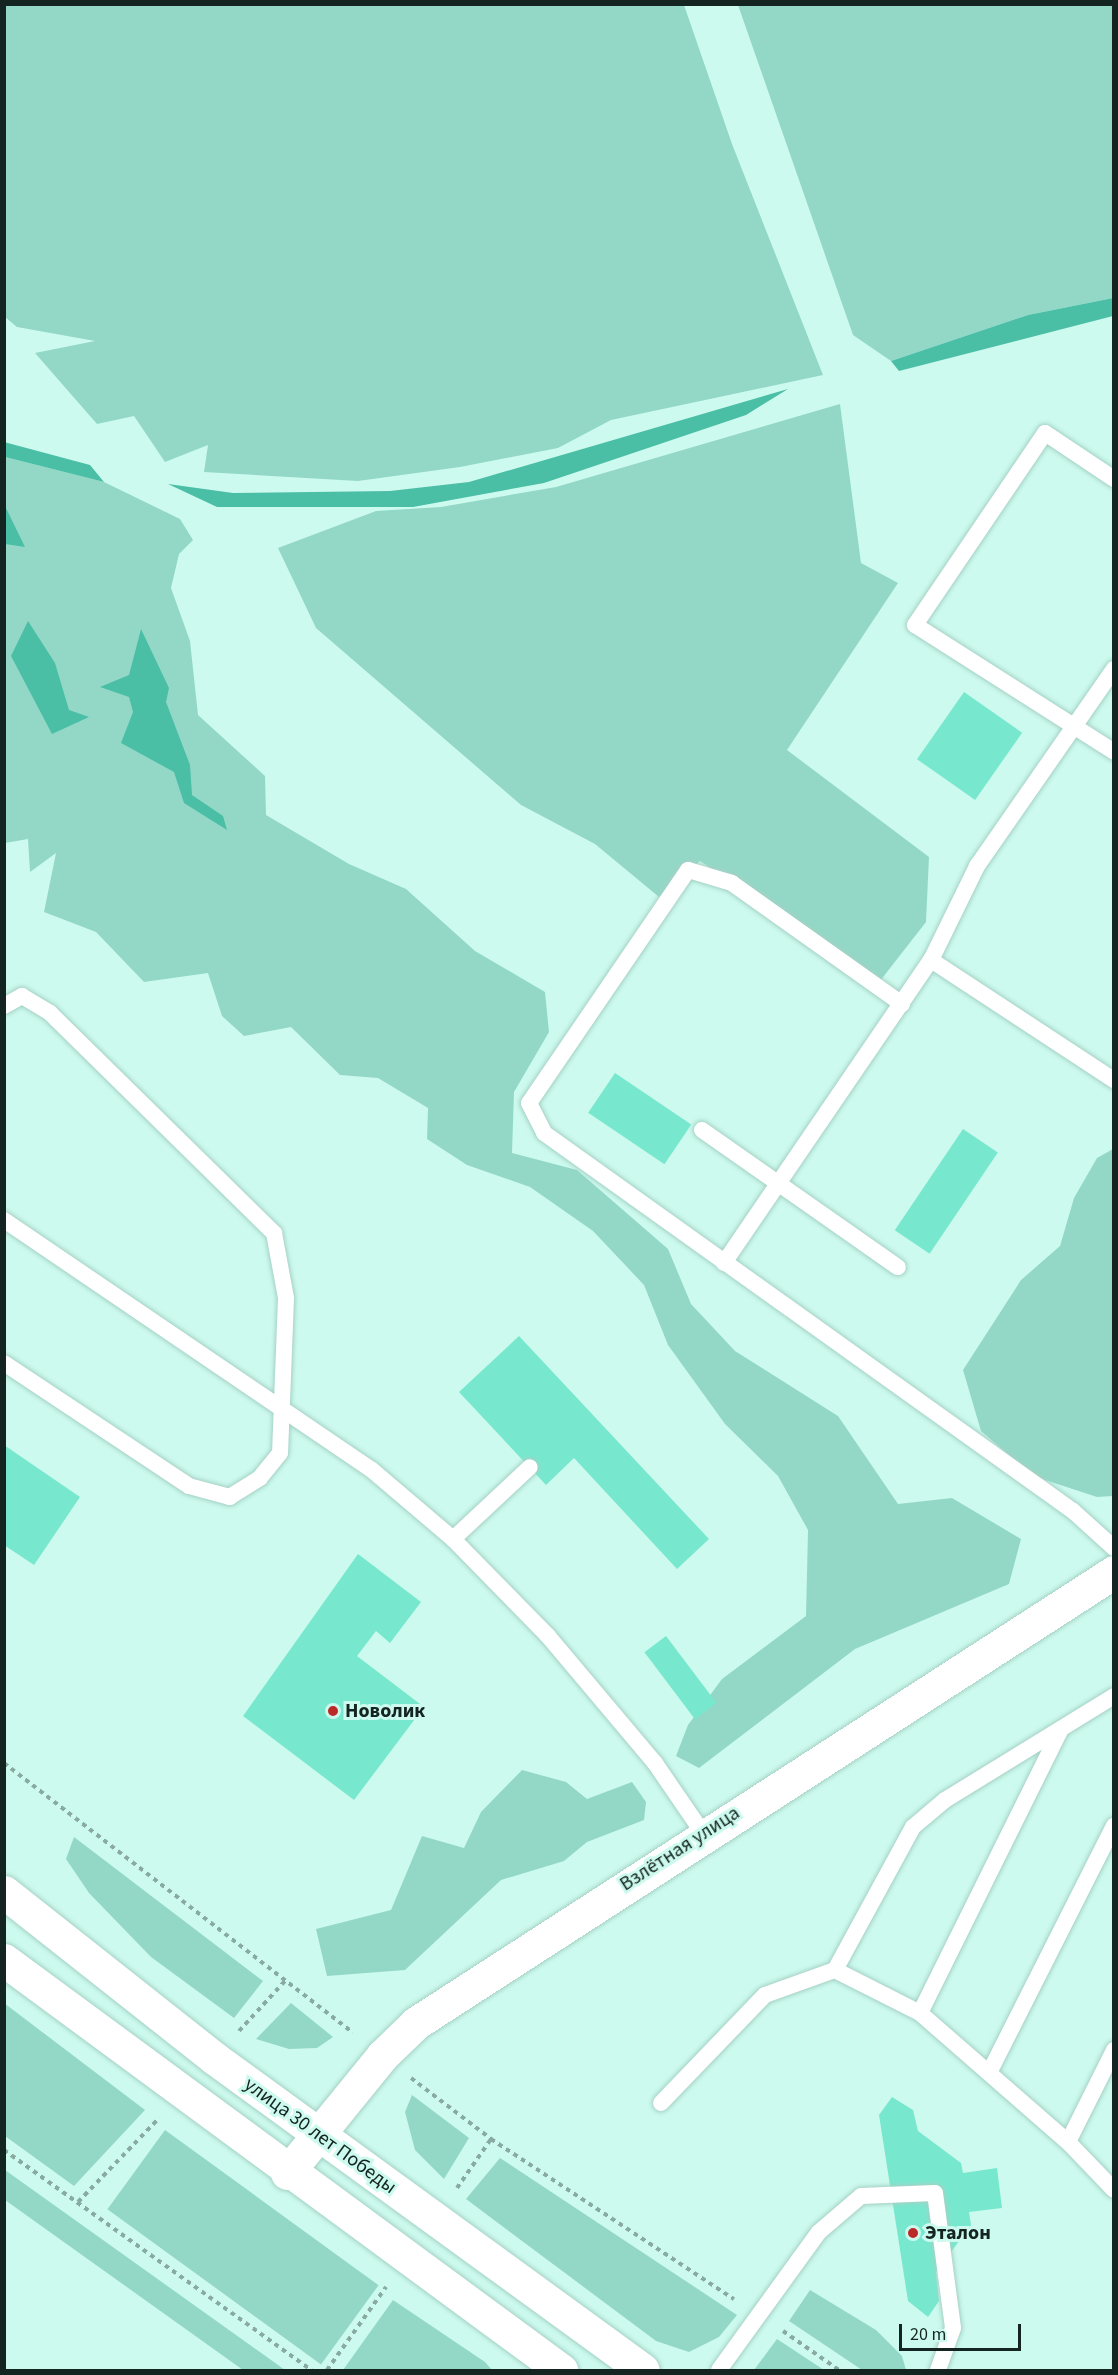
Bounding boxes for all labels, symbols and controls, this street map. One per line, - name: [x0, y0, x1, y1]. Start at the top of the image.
- place label: Новолик: [345, 1699, 425, 1723]
- marker: Новолик: [326, 1704, 340, 1718]
- street label: Взлётная улица: [616, 1801, 744, 1897]
- street label: улица 30 лет Победы: [239, 2073, 401, 2199]
- place label: Эталон: [925, 2221, 991, 2245]
- marker: Эталон: [906, 2226, 920, 2240]
- scale bar: [902, 2312, 1024, 2350]
- text: 20 m: [910, 2322, 946, 2347]

